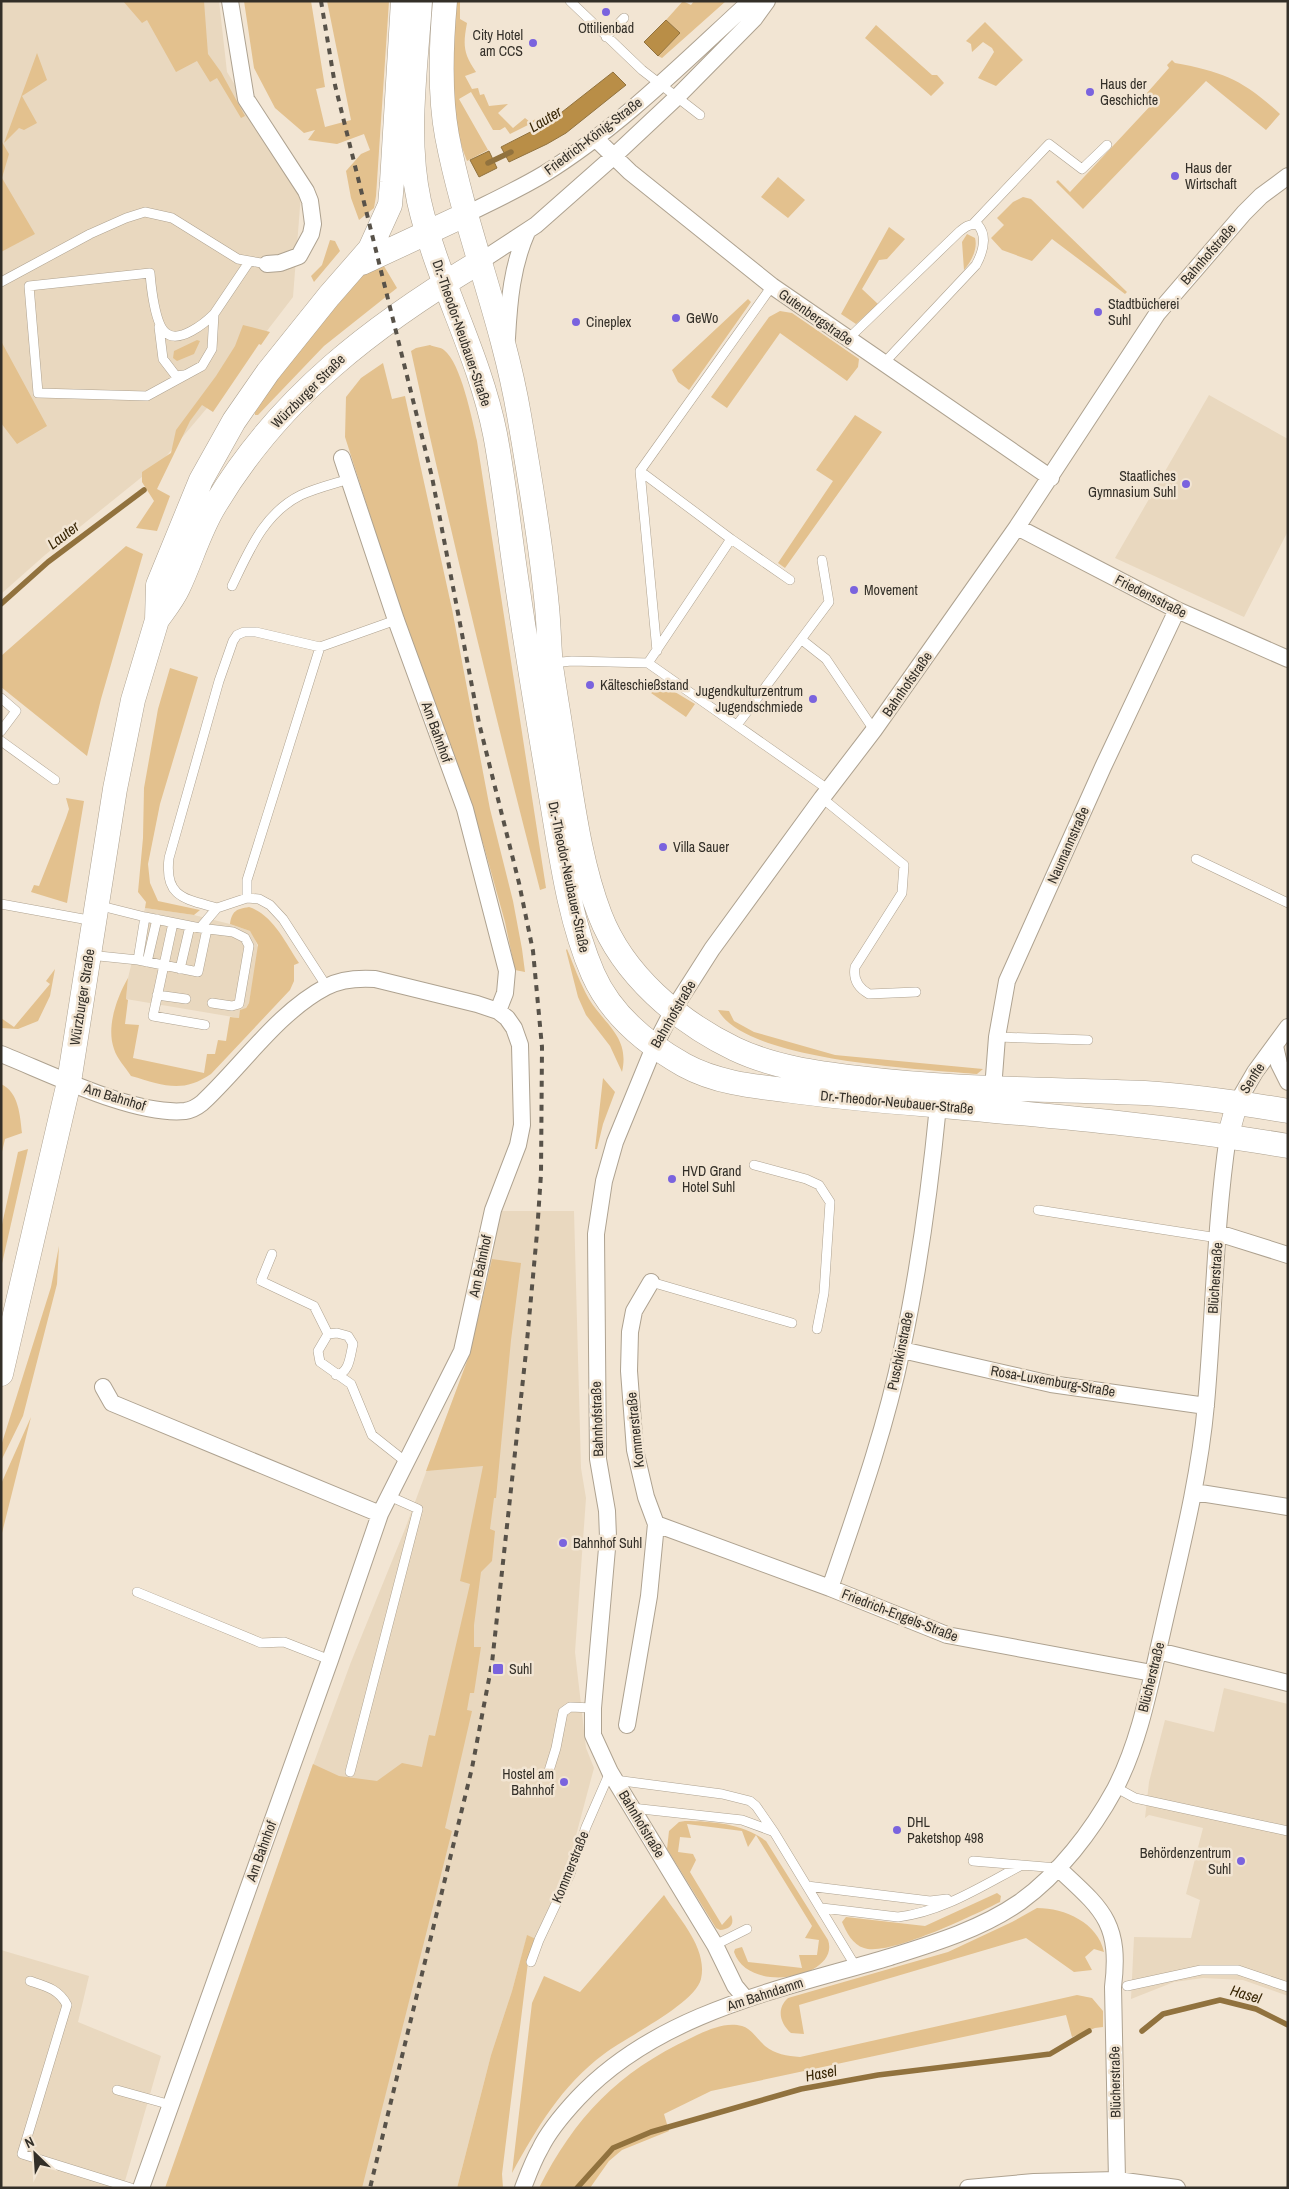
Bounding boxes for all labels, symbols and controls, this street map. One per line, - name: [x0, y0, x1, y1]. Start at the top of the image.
- marker: Ottilienbad: [600, 6, 612, 18]
- place label: Ottilienbad: [578, 19, 634, 37]
- place label: City Hotel am CCS: [473, 26, 523, 60]
- marker: City Hotel am CCS: [527, 37, 539, 49]
- place label: Haus der Geschichte: [1100, 75, 1158, 109]
- marker: Haus der Geschichte: [1084, 86, 1096, 98]
- street label: Friedrich-König-Straße: [540, 93, 646, 179]
- water label: Lauter: [525, 101, 566, 137]
- place label: Haus der Wirtschaft: [1185, 159, 1237, 193]
- marker: Haus der Wirtschaft: [1169, 170, 1181, 182]
- street label: Bahnhofstraße: [1177, 220, 1239, 288]
- street label: Dr.-Theodor-Neubauer-Straße: [428, 257, 496, 409]
- street label: Gutenbergstraße: [775, 285, 857, 349]
- place label: Stadtbücherei Suhl: [1108, 295, 1179, 329]
- marker: Stadtbücherei Suhl: [1092, 306, 1104, 318]
- place label: GeWo: [686, 309, 718, 327]
- marker: GeWo: [670, 312, 682, 324]
- place label: Cineplex: [586, 313, 632, 331]
- marker: Cineplex: [570, 316, 582, 328]
- street label: Würzburger Straße: [267, 350, 349, 432]
- place label: Staatliches Gymnasium Suhl: [1088, 467, 1176, 501]
- marker: Staatliches Gymnasium Suhl: [1180, 478, 1192, 490]
- water label: Lauter: [43, 516, 84, 554]
- street label: Friedensstraße: [1112, 570, 1190, 622]
- place label: Movement: [864, 581, 918, 599]
- marker: Movement: [848, 584, 860, 596]
- street label: Bahnhofstraße: [878, 648, 936, 720]
- place label: Kälteschießstand: [600, 676, 689, 694]
- marker: Kälteschießstand: [584, 679, 596, 691]
- place label: Jugendkulturzentrum Jugendschmiede: [696, 682, 803, 716]
- marker: Jugendkulturzentrum Jugendschmiede: [807, 693, 819, 705]
- street label: Am Bahnhof: [417, 698, 457, 766]
- street label: Dr.-Theodor-Neubauer-Straße: [544, 800, 594, 954]
- street label: Naumannstraße: [1043, 804, 1093, 886]
- place label: Villa Sauer: [673, 838, 729, 856]
- marker: Villa Sauer: [657, 841, 669, 853]
- street label: Würzburger Straße: [65, 947, 99, 1047]
- street label: Bahnhofstraße: [646, 977, 700, 1051]
- street label: Senfte: [1235, 1059, 1269, 1097]
- street label: Am Bahnhof: [81, 1079, 149, 1115]
- street label: Dr.-Theodor-Neubauer-Straße: [820, 1086, 974, 1118]
- place label: HVD Grand Hotel Suhl: [682, 1162, 741, 1196]
- marker: HVD Grand Hotel Suhl: [666, 1173, 678, 1185]
- street label: Am Bahnhof: [464, 1232, 496, 1300]
- street label: Blücherstraße: [1204, 1242, 1226, 1314]
- street label: Puschkinstraße: [883, 1310, 917, 1392]
- street label: Rosa-Luxemburg-Straße: [989, 1361, 1117, 1401]
- street label: Bahnhofstraße: [587, 1381, 607, 1457]
- street label: Kommerstraße: [622, 1391, 648, 1469]
- place label: Bahnhof Suhl: [573, 1534, 642, 1552]
- marker: Bahnhof Suhl: [557, 1537, 569, 1549]
- street label: Friedrich-Engels-Straße: [839, 1585, 961, 1645]
- street label: Blücherstraße: [1134, 1640, 1168, 1714]
- place label: Suhl: [509, 1660, 532, 1678]
- marker: Suhl: [491, 1662, 505, 1676]
- place label: Hostel am Bahnhof: [502, 1765, 555, 1799]
- marker: Hostel am Bahnhof: [558, 1776, 570, 1788]
- street label: Bahnhofstraße: [615, 1787, 669, 1861]
- place label: DHL Paketshop 498: [907, 1813, 984, 1847]
- street label: Am Bahnhof: [241, 1817, 281, 1885]
- marker: DHL Paketshop 498: [891, 1824, 903, 1836]
- street label: Kommerstraße: [547, 1828, 593, 1906]
- place label: Behördenzentrum Suhl: [1140, 1844, 1231, 1878]
- marker: Behördenzentrum Suhl: [1235, 1855, 1247, 1867]
- street label: Am Bahndamm: [724, 1973, 805, 2015]
- water label: Hasel: [1228, 1979, 1264, 2009]
- street label: Blücherstraße: [1105, 2046, 1125, 2118]
- water label: Hasel: [804, 2060, 839, 2086]
- north arrow: [10, 2129, 60, 2179]
- text: N: [22, 2132, 37, 2152]

